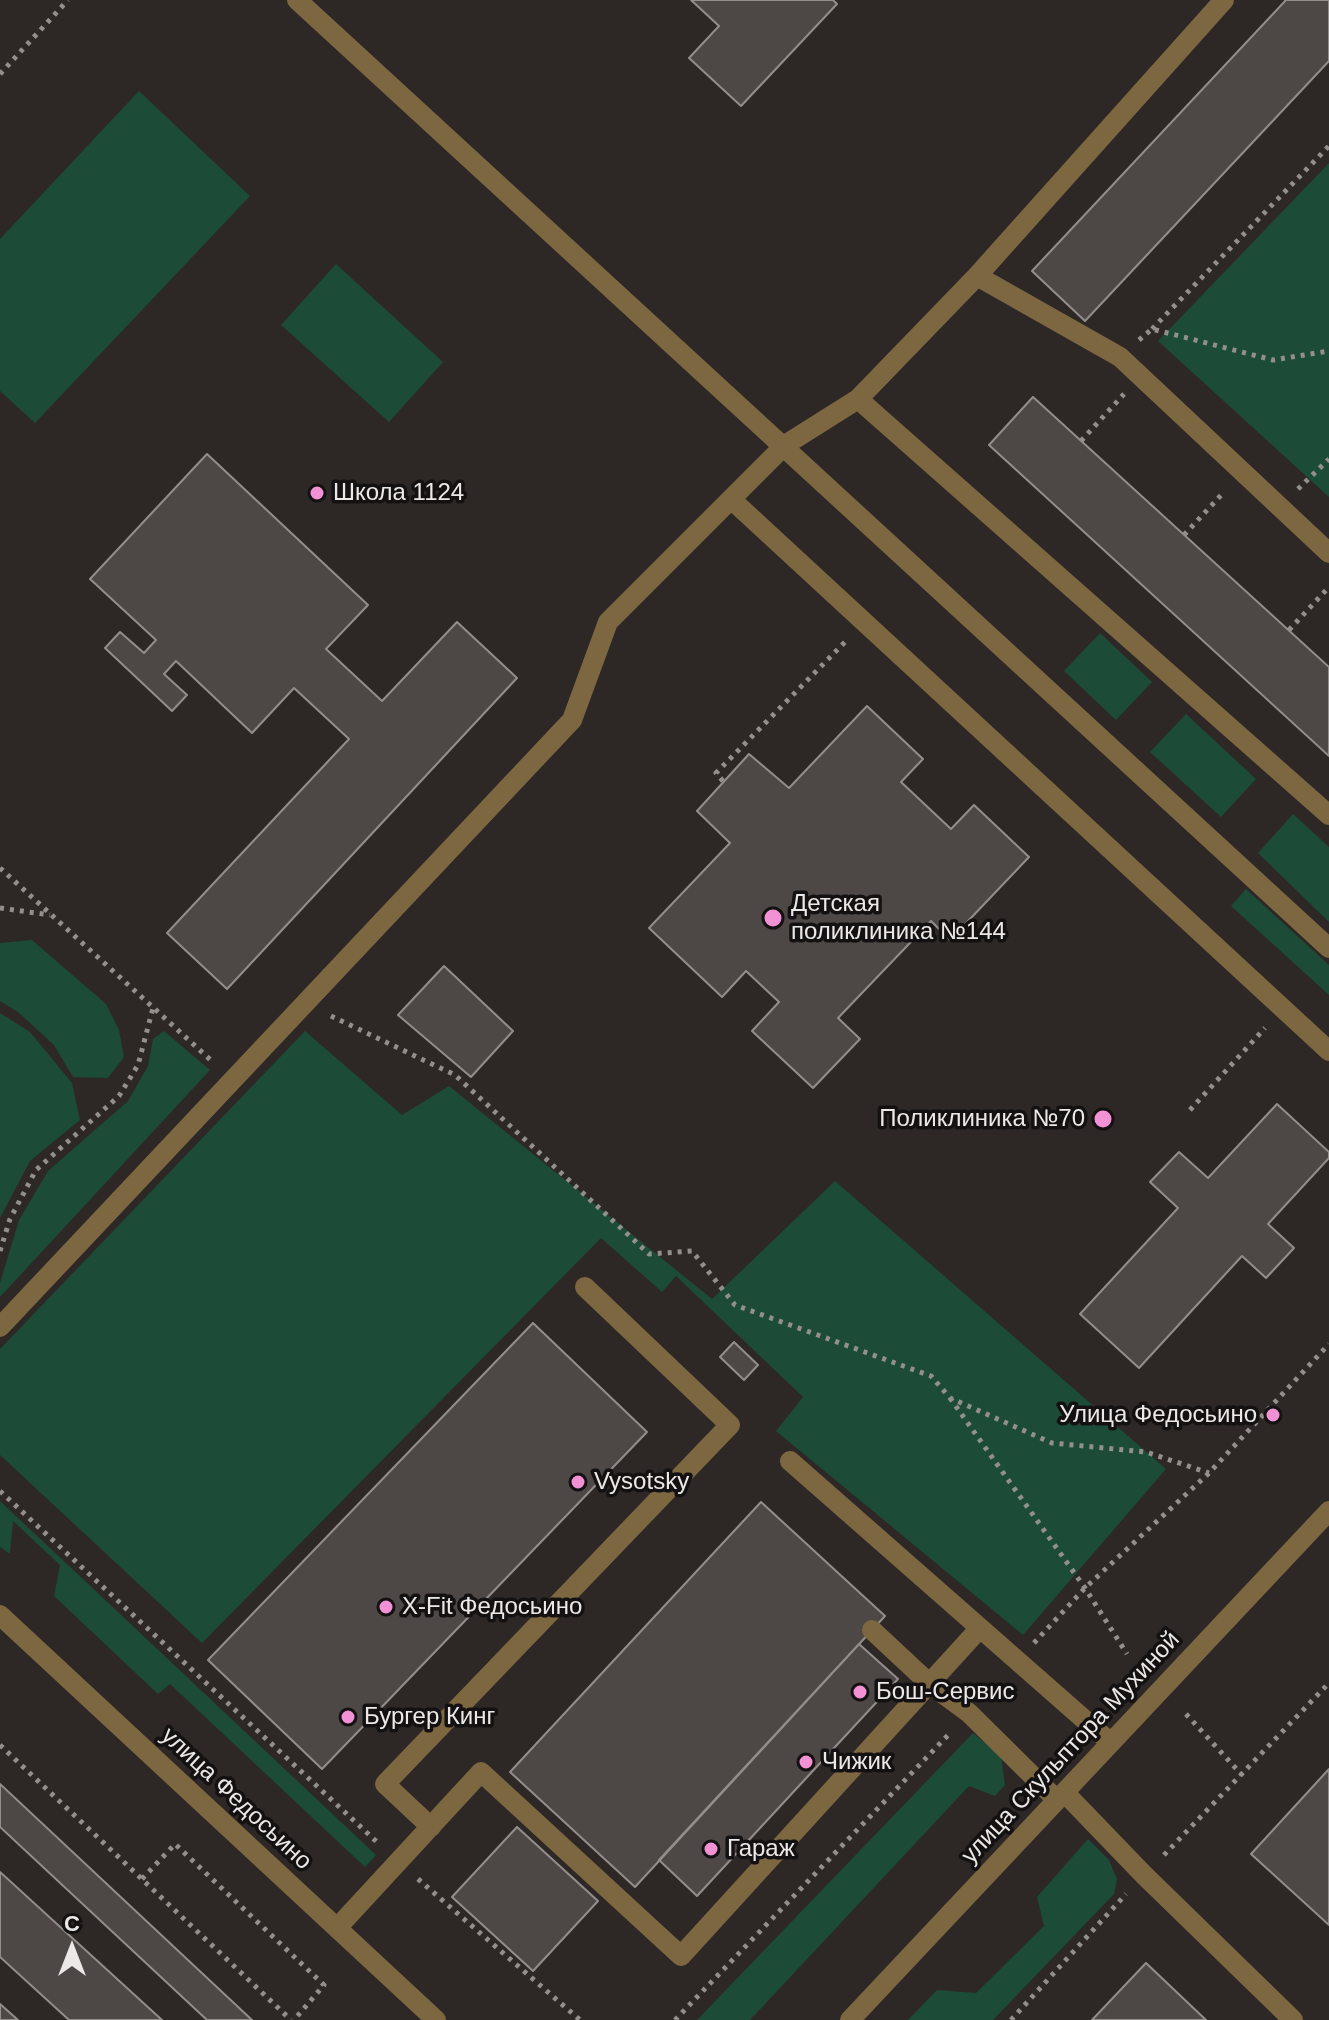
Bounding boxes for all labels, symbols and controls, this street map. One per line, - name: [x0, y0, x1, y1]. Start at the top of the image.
- place label: Школа 1124: [333, 479, 464, 507]
- marker: Школа 1124: [308, 484, 326, 502]
- place label: Детская поликлиника №144: [791, 890, 1006, 946]
- marker: Детская поликлиника №144: [762, 907, 784, 929]
- place label: Поликлиника №70: [879, 1105, 1085, 1133]
- marker: Поликлиника №70: [1092, 1108, 1114, 1130]
- place label: Улица Федосьино: [1059, 1401, 1257, 1429]
- marker: Улица Федосьино: [1264, 1406, 1282, 1424]
- place label: Vysotsky: [594, 1468, 689, 1496]
- marker: Vysotsky: [569, 1473, 587, 1491]
- place label: X-Fit Федосьино: [402, 1593, 582, 1621]
- marker: X-Fit Федосьино: [377, 1598, 395, 1616]
- street label: улица Скульптора Мухиной: [956, 1626, 1186, 1870]
- place label: Бош-Сервис: [876, 1678, 1015, 1706]
- marker: Бош-Сервис: [851, 1683, 869, 1701]
- place label: Бургер Кинг: [364, 1703, 495, 1731]
- marker: Бургер Кинг: [339, 1708, 357, 1726]
- street label: улица Федосьино: [155, 1722, 317, 1876]
- place label: Чижик: [822, 1748, 891, 1776]
- marker: Чижик: [797, 1753, 815, 1771]
- place label: Гараж: [727, 1835, 795, 1863]
- marker: Гараж: [702, 1840, 720, 1858]
- north arrow: [32, 1908, 112, 1988]
- text: С: [64, 1911, 80, 1936]

